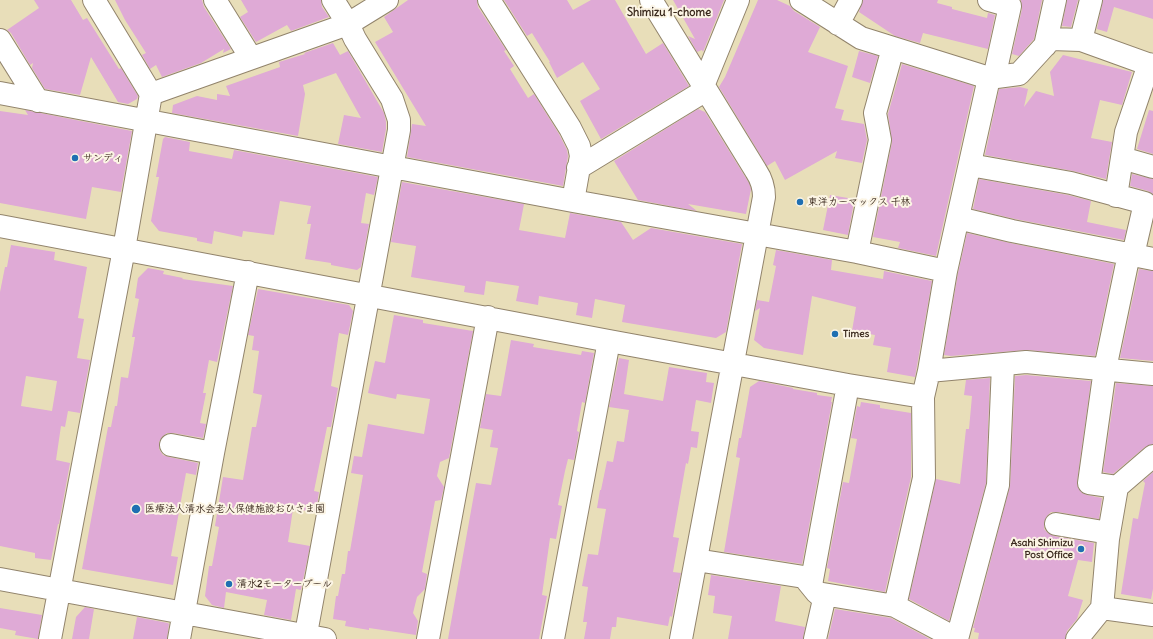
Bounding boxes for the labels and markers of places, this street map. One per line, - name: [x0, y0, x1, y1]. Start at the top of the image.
- place label: サンディ: [83, 152, 123, 164]
- marker: サンディ: [70, 153, 80, 163]
- place label: 東洋カーマックス 千林: [808, 196, 910, 208]
- marker: 東洋カーマックス 千林: [795, 197, 805, 207]
- place label: Times: [843, 328, 869, 340]
- marker: Times: [830, 329, 840, 339]
- marker: 医療法人清水会老人保健施設おひさま園: [130, 503, 142, 515]
- place label: 医療法人清水会老人保健施設おひさま園: [145, 503, 325, 515]
- place label: Asahi Shimizu Post Office: [1011, 537, 1073, 560]
- marker: Asahi Shimizu Post Office: [1076, 544, 1086, 554]
- place label: 清水2モータープール: [237, 578, 332, 590]
- marker: 清水2モータープール: [224, 579, 234, 589]

